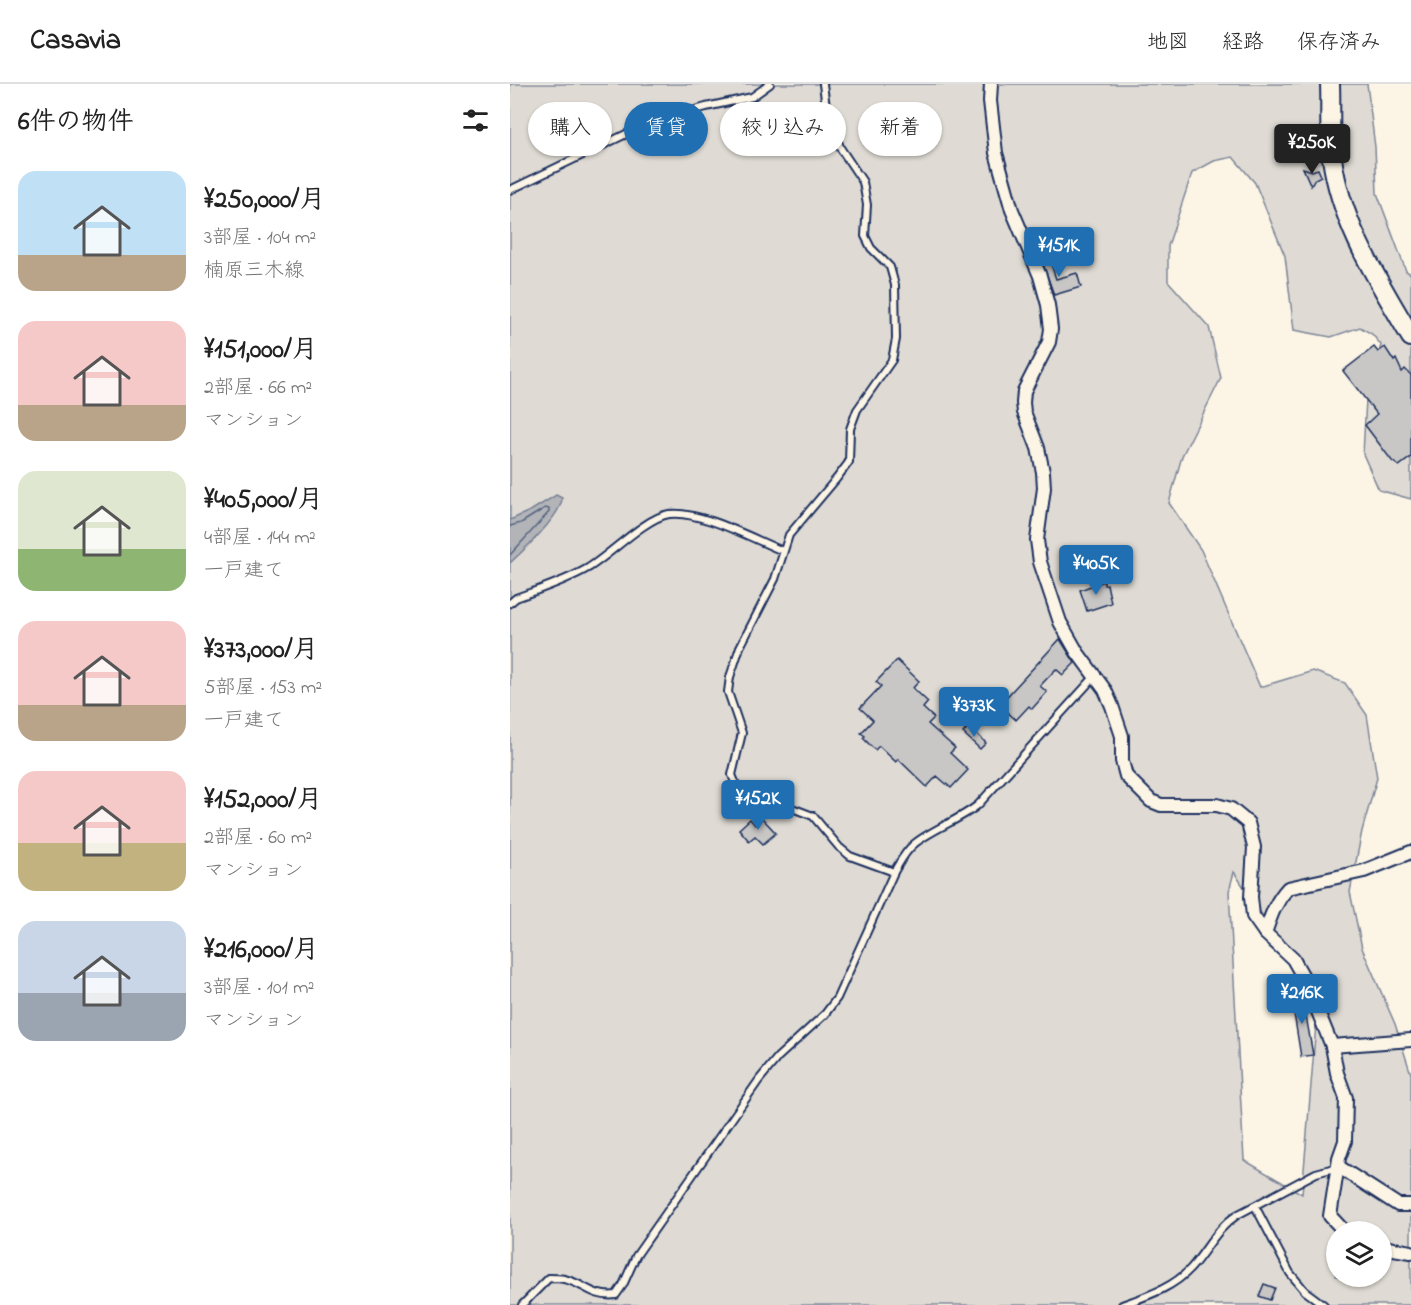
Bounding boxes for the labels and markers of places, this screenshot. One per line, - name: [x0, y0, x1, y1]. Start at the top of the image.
- pin: ¥250K: [1270, 124, 1354, 175]
- pin: ¥151K: [1017, 227, 1101, 278]
- pin: ¥405K: [1054, 545, 1138, 596]
- pin: ¥373K: [932, 687, 1016, 738]
- pin: ¥152K: [716, 780, 800, 831]
- pin: ¥216K: [1260, 974, 1344, 1025]

